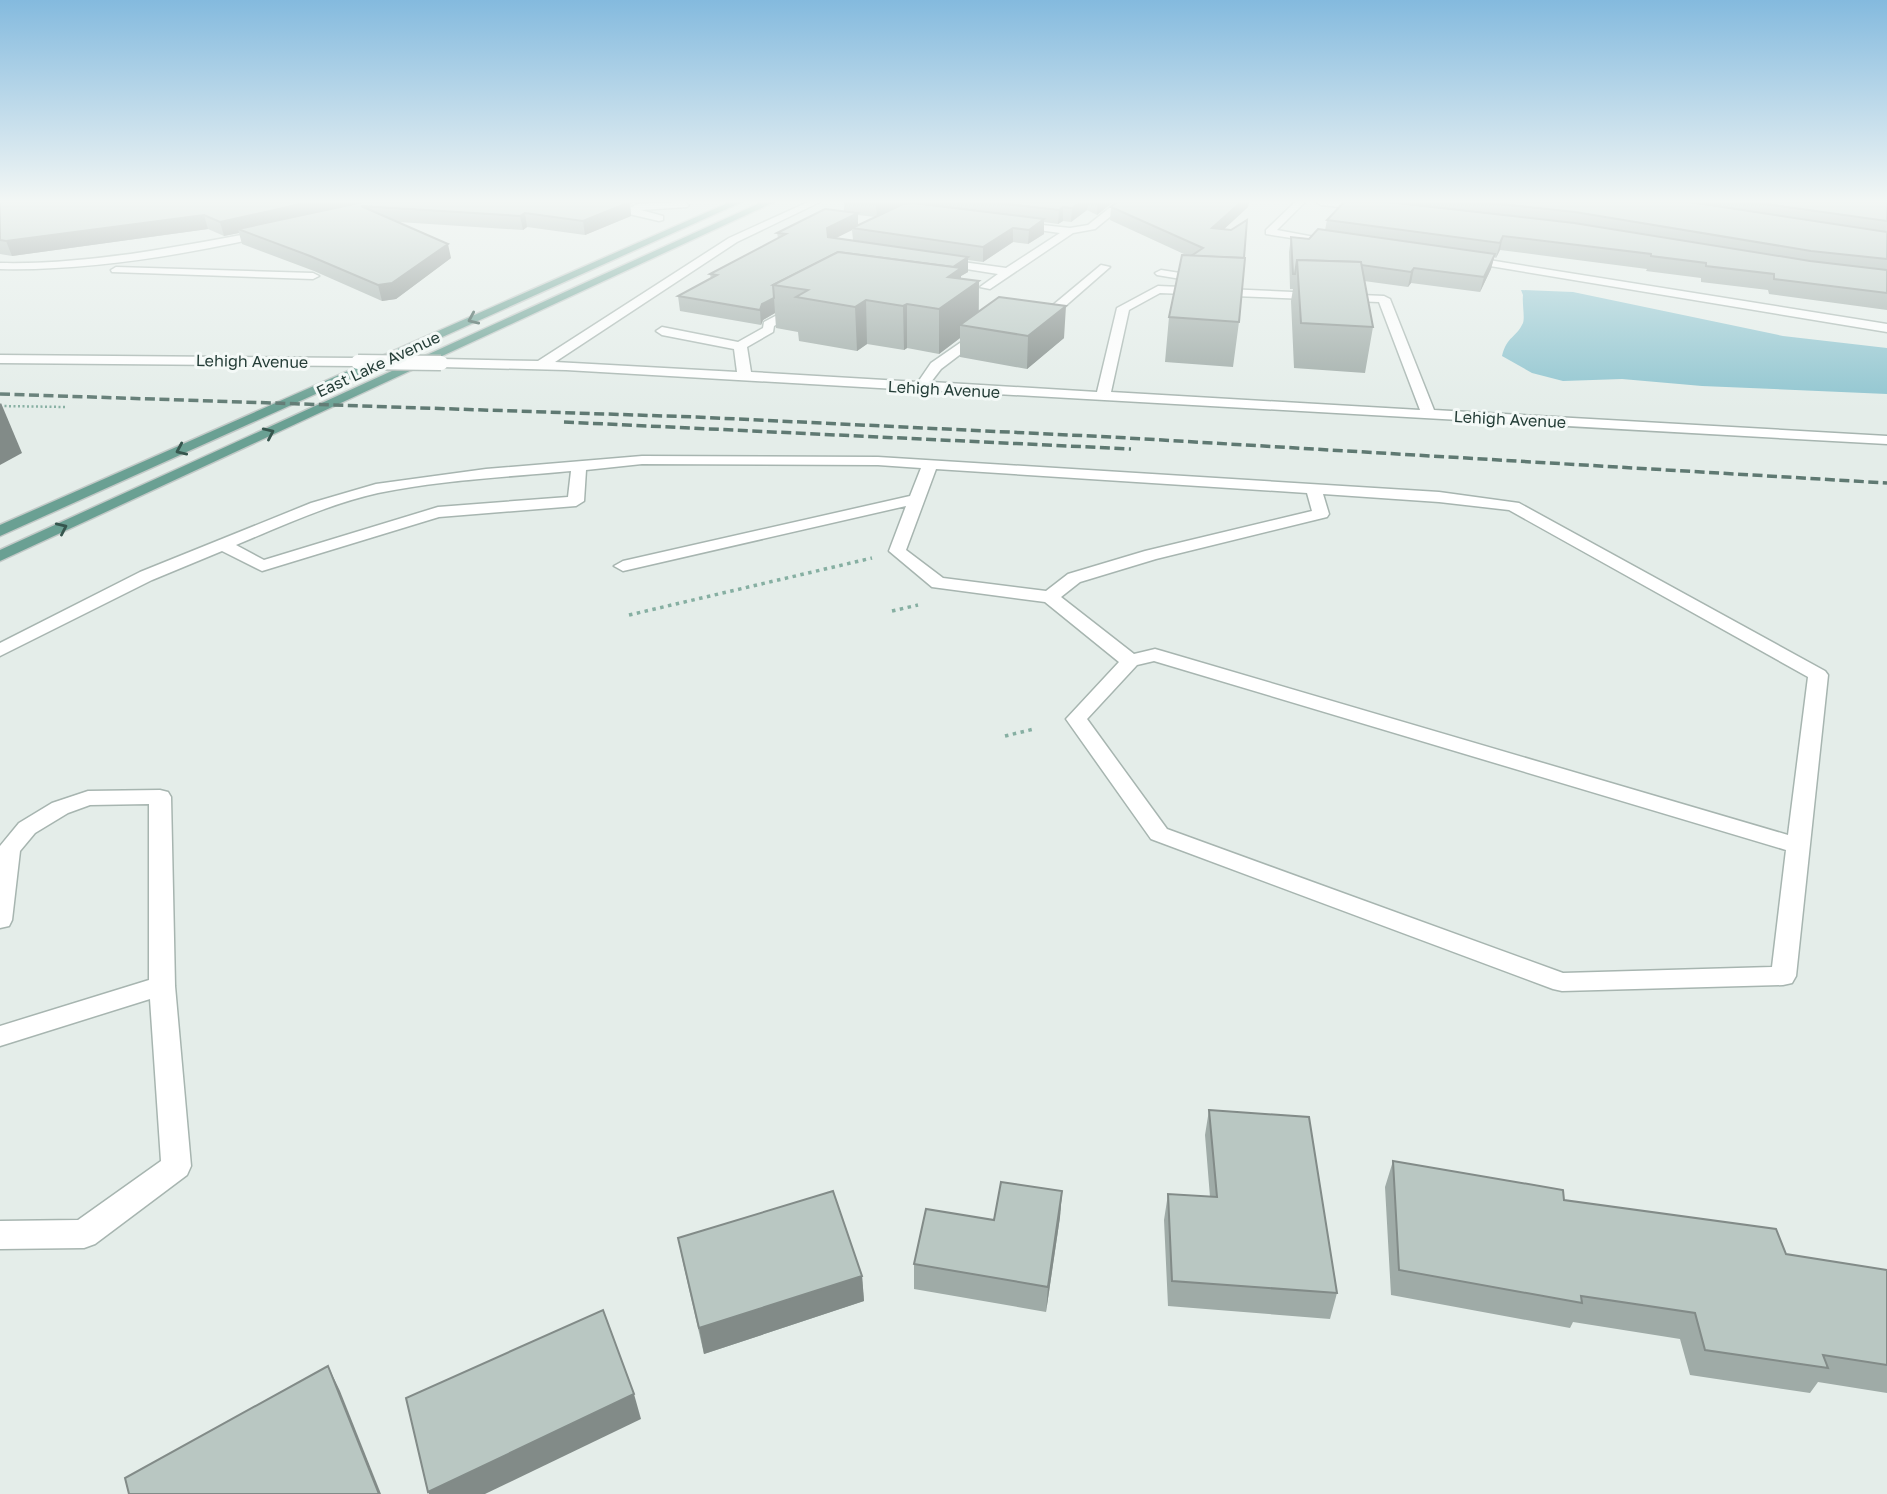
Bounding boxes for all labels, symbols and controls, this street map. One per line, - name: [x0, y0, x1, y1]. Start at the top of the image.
- one-way arrow: [468, 311, 480, 325]
- street label: East Lake Avenue: [313, 327, 443, 401]
- street label: Lehigh Avenue: [196, 350, 308, 372]
- street label: Lehigh Avenue: [887, 376, 1001, 402]
- street label: Lehigh Avenue: [1453, 406, 1567, 432]
- one-way arrow: [262, 427, 274, 441]
- one-way arrow: [176, 442, 188, 456]
- one-way arrow: [55, 522, 67, 536]

